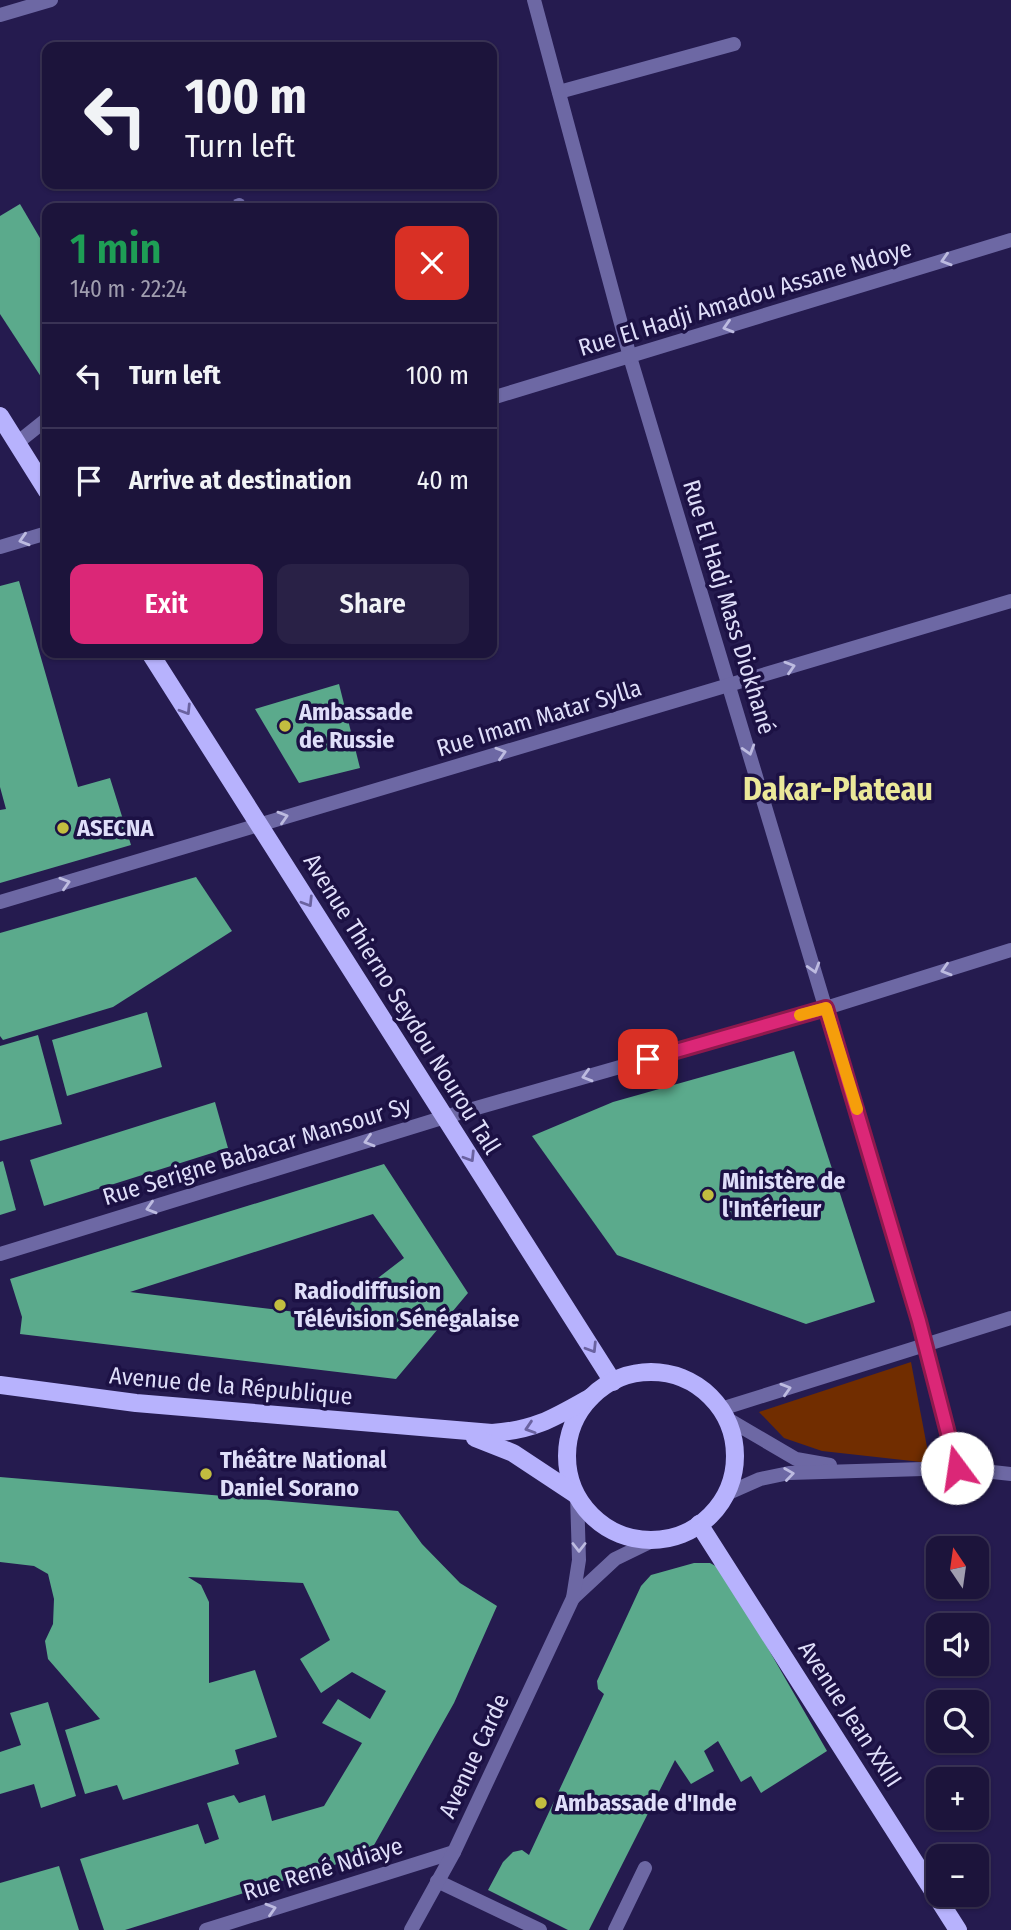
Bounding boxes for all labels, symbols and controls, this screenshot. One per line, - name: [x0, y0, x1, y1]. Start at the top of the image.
- text: 100 m: [185, 67, 307, 126]
- icon: left: [70, 70, 161, 161]
- text: Turn left: [185, 127, 295, 165]
- text: 1 min: [70, 224, 161, 274]
- button: close: [395, 226, 469, 300]
- street label: Rue El Hadji Amadou Assane Ndoye: [575, 234, 915, 362]
- one-way arrow: [940, 252, 952, 267]
- text: 140 m · 22:24: [70, 275, 187, 303]
- one-way arrow: [722, 318, 734, 333]
- icon: left: [70, 357, 108, 395]
- text: Turn left: [129, 360, 221, 391]
- text: 100 m: [406, 360, 469, 391]
- icon: arrive: [70, 462, 108, 500]
- text: Arrive at destination: [129, 465, 352, 496]
- text: 40 m: [417, 465, 469, 496]
- street label: Rue El Hadj Mass Diokhané: [677, 477, 781, 737]
- one-way arrow: [18, 531, 30, 546]
- button: Exit: [70, 564, 263, 644]
- button: Share: [277, 564, 469, 644]
- one-way arrow: [784, 660, 796, 675]
- street label: Rue Imam Matar Sylla: [433, 674, 645, 762]
- place label: Ambassade de Russie: [298, 698, 413, 754]
- one-way arrow: [178, 703, 191, 716]
- marker: Ambassade de Russie: [277, 718, 293, 734]
- one-way arrow: [740, 744, 755, 756]
- one-way arrow: [495, 746, 507, 761]
- district label: Dakar-Plateau: [743, 770, 933, 808]
- one-way arrow: [277, 811, 289, 826]
- place label: ASECNA: [76, 814, 154, 842]
- marker: ASECNA: [55, 820, 71, 836]
- street label: Avenue Thierno Seydou Nourou Tall: [298, 849, 506, 1159]
- one-way arrow: [59, 876, 71, 891]
- one-way arrow: [300, 895, 313, 908]
- one-way arrow: [806, 962, 821, 974]
- one-way arrow: [940, 962, 953, 976]
- pin: [618, 1029, 678, 1089]
- icon: arrive: [629, 1040, 667, 1078]
- one-way arrow: [581, 1068, 593, 1083]
- street label: Rue Serigne Babacar Mansour Sy: [99, 1091, 415, 1211]
- one-way arrow: [363, 1132, 375, 1147]
- one-way arrow: [461, 1149, 474, 1162]
- place label: Ministère de l'Intérieur: [722, 1167, 846, 1223]
- marker: Ministère de l'Intérieur: [700, 1187, 716, 1203]
- one-way arrow: [145, 1199, 157, 1214]
- place label: Radiodiffusion Télévision Sénégalaise: [294, 1277, 519, 1333]
- marker: Radiodiffusion Télévision Sénégalaise: [272, 1297, 288, 1313]
- one-way arrow: [583, 1341, 596, 1354]
- street label: Avenue de la République: [108, 1361, 354, 1411]
- one-way arrow: [780, 1382, 792, 1397]
- one-way arrow: [524, 1419, 536, 1434]
- position arrow: [920, 1431, 994, 1505]
- place label: Théâtre National Daniel Sorano: [220, 1446, 387, 1502]
- marker: Théâtre National Daniel Sorano: [198, 1466, 214, 1482]
- one-way arrow: [783, 1466, 795, 1481]
- north arrow: [926, 1536, 989, 1600]
- map controls: [926, 1536, 989, 1907]
- one-way arrow: [571, 1542, 587, 1552]
- button: sound: [926, 1613, 989, 1676]
- street label: Avenue Jean XXIII: [792, 1636, 908, 1792]
- street label: Avenue Carde: [433, 1689, 515, 1823]
- button: search: [926, 1690, 989, 1753]
- button: +: [926, 1767, 989, 1830]
- place label: Ambassade d'Inde: [554, 1789, 737, 1817]
- marker: Ambassade d'Inde: [533, 1795, 549, 1811]
- street label: Rue René Ndiaye: [240, 1831, 406, 1907]
- button: −: [926, 1844, 989, 1907]
- one-way arrow: [265, 1903, 277, 1918]

